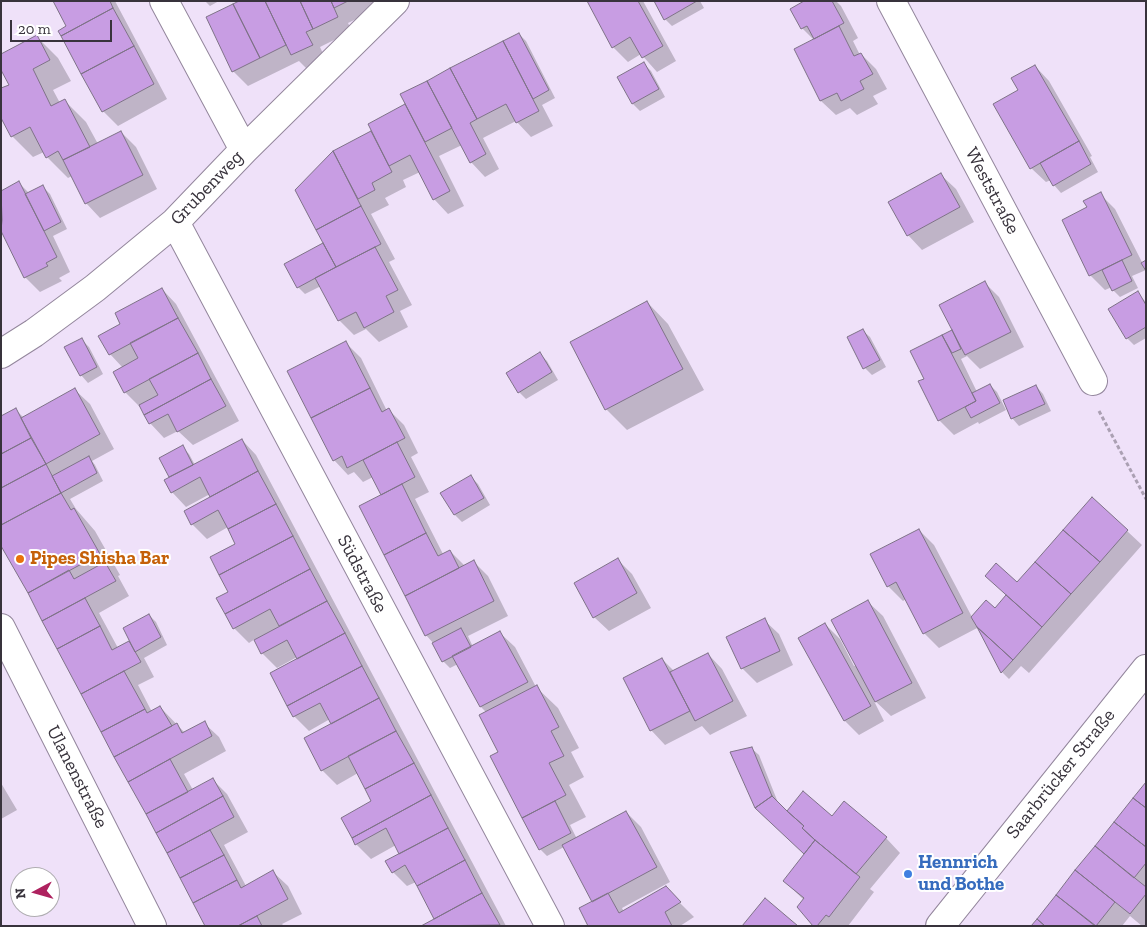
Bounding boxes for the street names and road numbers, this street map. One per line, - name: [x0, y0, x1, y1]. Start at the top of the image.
- street label: Weststraße: [960, 144, 1024, 238]
- street label: Grubenweg: [166, 146, 248, 230]
- street label: Südstraße: [332, 531, 392, 617]
- street label: Saarbrücker Straße: [1002, 704, 1120, 844]
- street label: Ulanenstraße: [41, 722, 113, 832]

